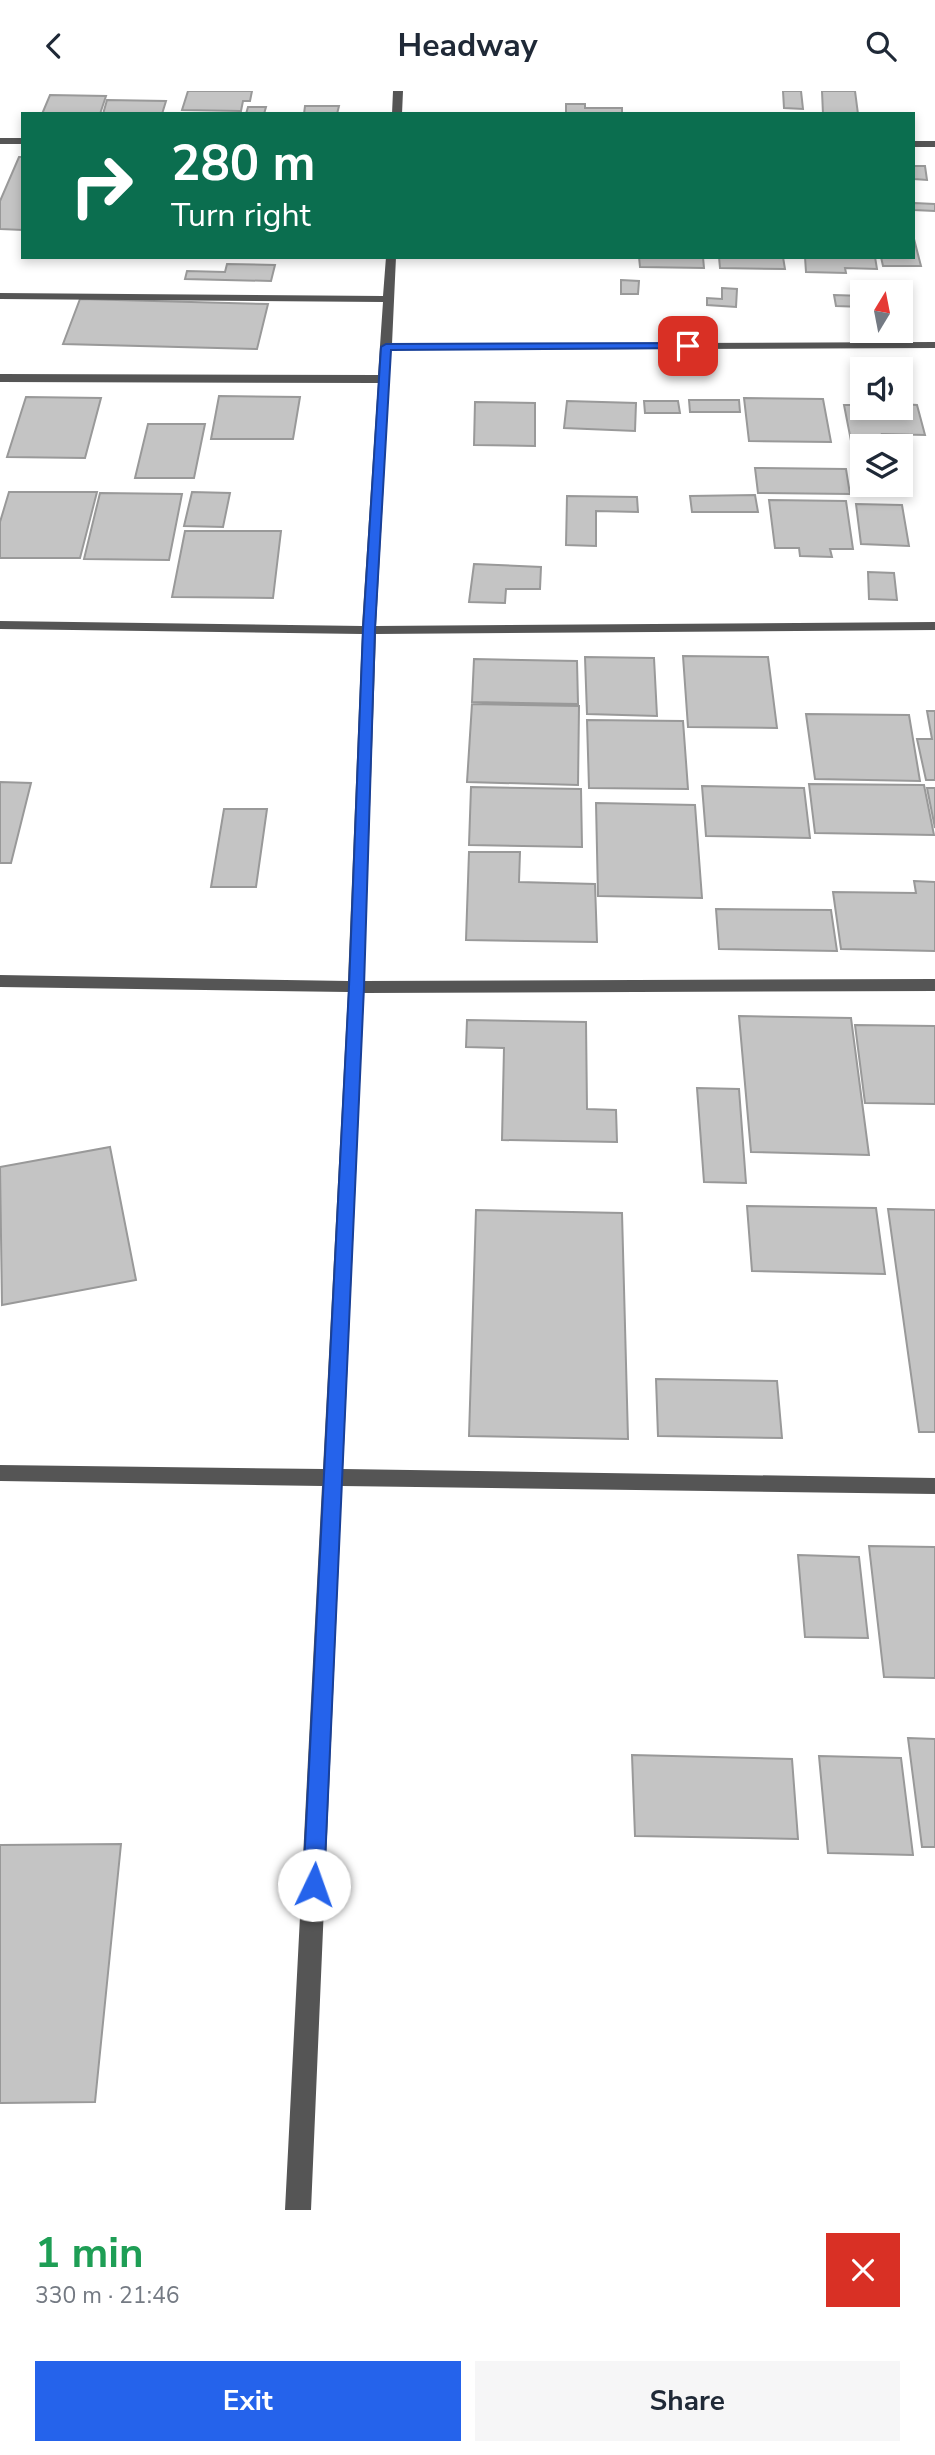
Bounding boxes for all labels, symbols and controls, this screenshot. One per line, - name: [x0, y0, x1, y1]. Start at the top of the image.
- text: Headway: [398, 24, 537, 67]
- icon: back: [35, 27, 73, 65]
- icon: search: [862, 27, 900, 65]
- text: 280 m: [171, 130, 315, 197]
- icon: right: [56, 140, 147, 231]
- text: Turn right: [171, 194, 311, 237]
- north arrow: [850, 280, 914, 343]
- map controls: [850, 280, 913, 497]
- pin: [658, 316, 718, 376]
- icon: arrive: [669, 327, 707, 365]
- button: sound: [850, 357, 913, 420]
- button: layers: [850, 434, 913, 497]
- position arrow: [277, 1848, 351, 1922]
- text: 1 min: [35, 2225, 144, 2282]
- button: close: [826, 2233, 900, 2307]
- text: 330 m · 21:46: [35, 2280, 180, 2311]
- button: Exit: [35, 2361, 461, 2441]
- button: Share: [475, 2361, 900, 2441]

